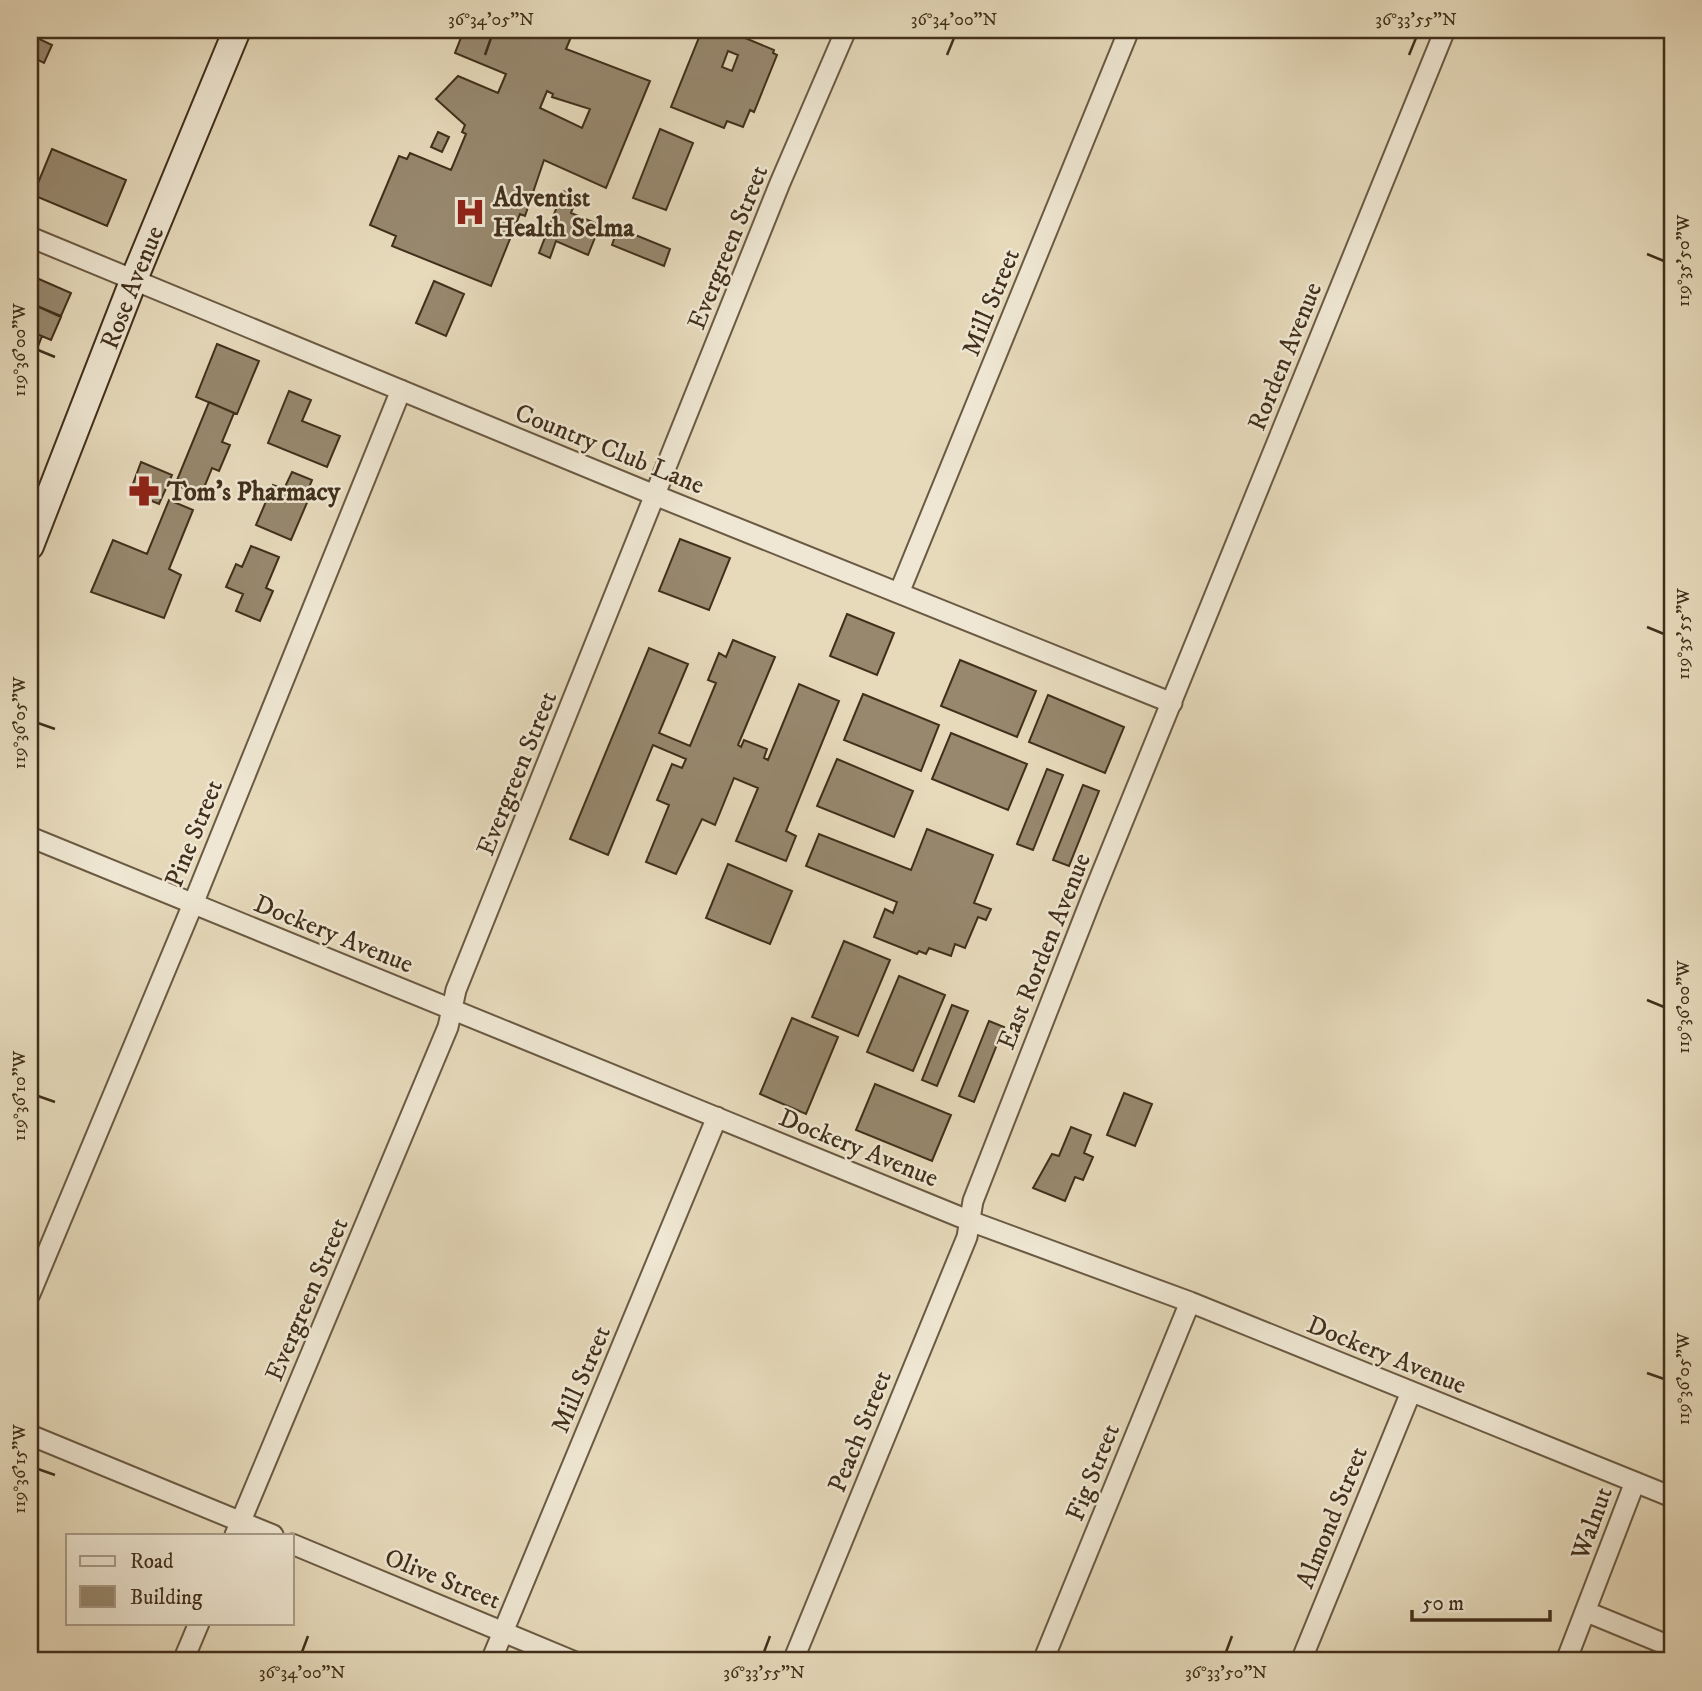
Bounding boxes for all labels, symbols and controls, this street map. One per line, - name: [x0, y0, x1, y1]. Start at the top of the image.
- text: 36°34'05"N: [448, 9, 534, 31]
- text: 36°34'00"N: [911, 9, 998, 31]
- text: 36°33'55"N: [1375, 9, 1457, 31]
- street label: Evergreen Street: [680, 161, 776, 335]
- place label: Adventist Health Selma: [492, 182, 635, 245]
- hospital icon: Adventist Health Selma: [453, 195, 487, 229]
- text: 119°35'50"W: [1673, 214, 1695, 307]
- street label: Rose Avenue: [93, 221, 172, 354]
- street label: Mill Street: [955, 244, 1028, 361]
- street label: Rorden Avenue: [1241, 278, 1330, 436]
- text: 119°36'00"W: [9, 303, 31, 397]
- street label: Country Club Lane: [510, 396, 709, 502]
- pharmacy icon: Tom's Pharmacy: [127, 474, 161, 508]
- place label: Tom's Pharmacy: [166, 476, 341, 509]
- text: 119°35'55"W: [1673, 588, 1695, 680]
- text: 119°36'05"W: [9, 676, 31, 769]
- street label: Evergreen Street: [469, 687, 565, 861]
- street label: Pine Street: [158, 775, 231, 892]
- street label: East Rorden Avenue: [990, 848, 1099, 1055]
- street label: Dockery Avenue: [249, 887, 418, 981]
- text: 119°36'00"W: [1673, 960, 1695, 1054]
- text: 119°36'10"W: [9, 1050, 31, 1141]
- street label: Dockery Avenue: [774, 1101, 943, 1195]
- street label: Evergreen Street: [258, 1213, 357, 1386]
- street label: Dockery Avenue: [1302, 1308, 1471, 1402]
- street label: Mill Street: [544, 1321, 619, 1438]
- text: 119°36'05"W: [1673, 1332, 1695, 1425]
- street label: Peach Street: [821, 1366, 900, 1497]
- street label: Fig Street: [1059, 1419, 1128, 1526]
- text: 119°36'15"W: [9, 1424, 31, 1514]
- street label: Almond Street: [1289, 1442, 1376, 1593]
- street label: Walnut: [1564, 1482, 1621, 1566]
- legend: [66, 1534, 294, 1624]
- street label: Olive Street: [380, 1541, 505, 1618]
- text: Road: [130, 1549, 174, 1575]
- scale bar: [1412, 1579, 1550, 1623]
- text: Building: [130, 1585, 203, 1611]
- text: 50 m: [1422, 1591, 1464, 1617]
- text: 36°34'00"N: [259, 1662, 346, 1684]
- text: 36°33'55"N: [723, 1662, 805, 1684]
- text: 36°33'50"N: [1185, 1662, 1267, 1684]

